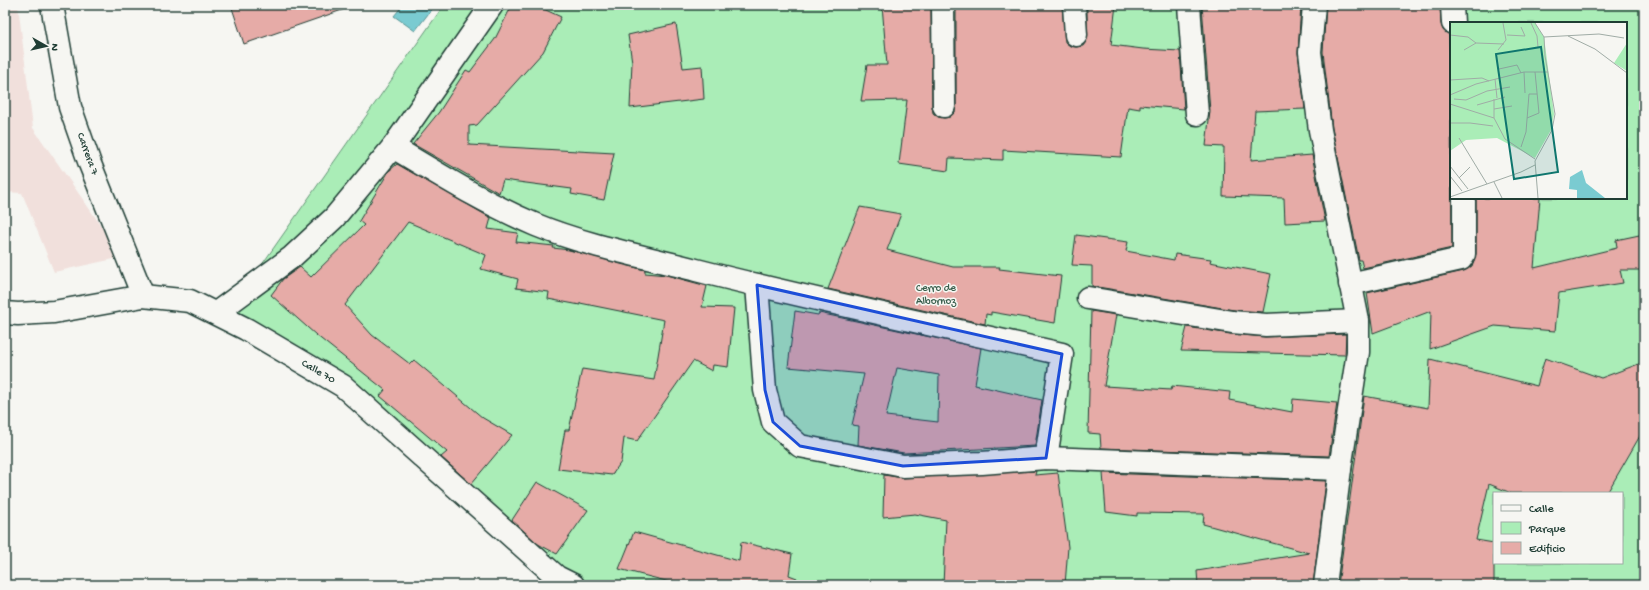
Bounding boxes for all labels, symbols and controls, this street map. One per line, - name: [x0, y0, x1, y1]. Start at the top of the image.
- inset map: [1450, 22, 1627, 199]
- north arrow: [26, 26, 66, 66]
- text: N: [47, 43, 60, 52]
- street label: Carrera 7: [74, 131, 100, 177]
- park label: Cerro de Albornoz: [916, 283, 957, 308]
- street label: Calle 70: [299, 358, 337, 386]
- legend: [1493, 492, 1623, 564]
- text: Calle: [1529, 503, 1554, 517]
- text: Parque: [1528, 523, 1566, 537]
- text: Edificio: [1529, 543, 1565, 557]

